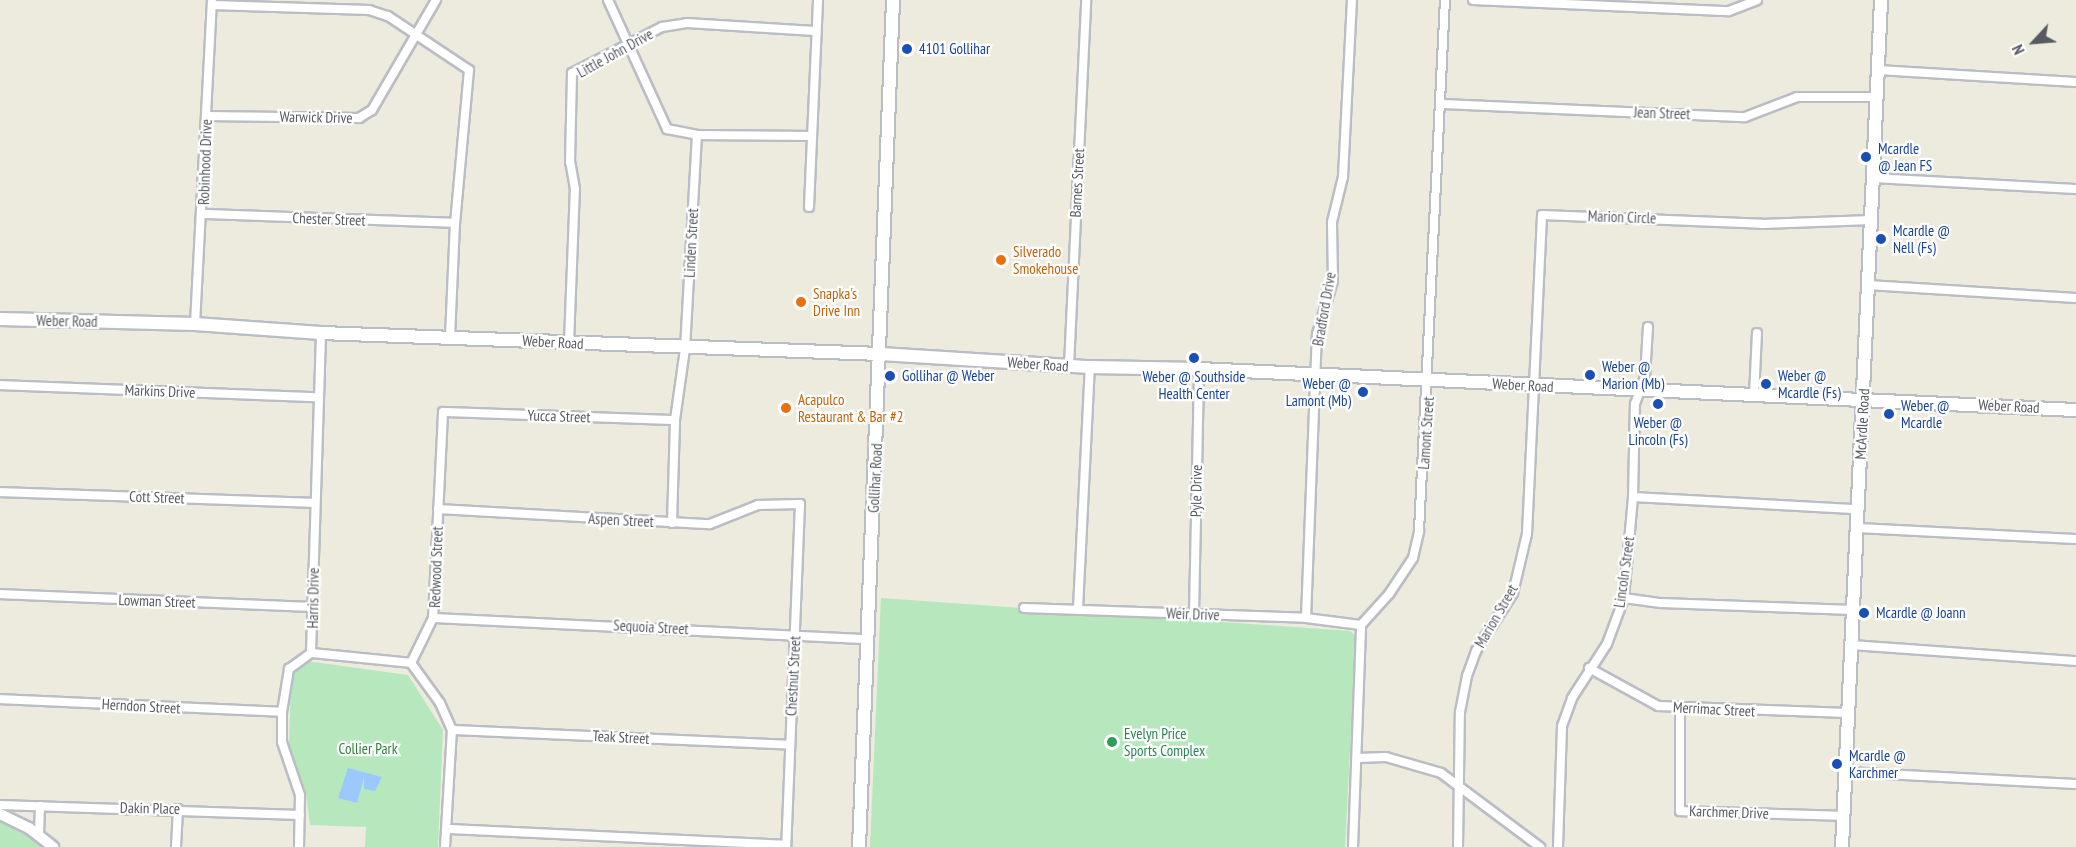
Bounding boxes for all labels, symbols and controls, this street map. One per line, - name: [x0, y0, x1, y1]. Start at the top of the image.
- north arrow: [2004, 12, 2064, 72]
- street label: Little John Drive: [574, 25, 656, 81]
- place label: 4101 Gollihar: [919, 40, 990, 58]
- marker: 4101 Gollihar: [900, 42, 914, 56]
- text: N: [2007, 42, 2029, 58]
- street label: Jean Street: [1633, 103, 1691, 123]
- street label: Warwick Drive: [279, 107, 353, 127]
- street label: Robinhood Drive: [195, 119, 215, 205]
- place label: Mcardle @ Jean FS: [1878, 139, 1932, 174]
- street label: Barnes Street: [1066, 148, 1088, 218]
- marker: Mcardle @ Jean FS: [1859, 150, 1873, 164]
- street label: Marion Circle: [1587, 207, 1657, 227]
- street label: Linden Street: [680, 208, 702, 278]
- street label: Chester Street: [292, 209, 366, 229]
- place label: Mcardle @ Nell (Fs): [1893, 221, 1950, 256]
- marker: Mcardle @ Nell (Fs): [1874, 232, 1888, 246]
- place label: Silverado Smokehouse: [1013, 242, 1078, 277]
- marker: Silverado Smokehouse: [994, 253, 1008, 267]
- street label: Bradford Drive: [1309, 271, 1339, 347]
- place label: Snapka's Drive Inn: [813, 284, 860, 319]
- marker: Snapka's Drive Inn: [794, 295, 808, 309]
- street label: Weber Road: [36, 311, 98, 331]
- street label: Weber Road: [522, 331, 584, 353]
- marker: Weber @ Southside Health Center: [1187, 351, 1201, 365]
- street label: Weber Road: [1007, 353, 1069, 375]
- place label: Weber @ Marion (Mb): [1602, 357, 1664, 392]
- place label: Weber @ Mcardle (Fs): [1778, 366, 1841, 401]
- place label: Gollihar @ Weber: [902, 367, 995, 385]
- place label: Weber @ Southside Health Center: [1143, 367, 1245, 402]
- marker: Weber @ Marion (Mb): [1583, 368, 1597, 382]
- marker: Gollihar @ Weber: [883, 369, 897, 383]
- place label: Weber @ Lamont (Mb): [1286, 374, 1351, 409]
- street label: Weber Road: [1492, 374, 1554, 396]
- marker: Weber @ Mcardle (Fs): [1759, 377, 1773, 391]
- street label: Markins Drive: [124, 381, 196, 401]
- marker: Weber @ Lamont (Mb): [1356, 385, 1370, 399]
- street label: McArdle Road: [1851, 388, 1873, 460]
- place label: Acapulco Restaurant & Bar #2: [798, 390, 903, 425]
- street label: Weber Road: [1978, 395, 2040, 417]
- street label: Lamont Street: [1414, 396, 1438, 470]
- place label: Weber @ Mcardle: [1901, 396, 1950, 431]
- marker: Weber @ Lincoln (Fs): [1651, 397, 1665, 411]
- marker: Acapulco Restaurant & Bar #2: [779, 401, 793, 415]
- street label: Yucca Street: [527, 406, 591, 426]
- marker: Weber @ Mcardle: [1882, 407, 1896, 421]
- place label: Weber @ Lincoln (Fs): [1628, 413, 1688, 448]
- street label: Gollihar Road: [864, 443, 886, 513]
- street label: Pyle Drive: [1187, 465, 1205, 517]
- street label: Cott Street: [129, 487, 185, 507]
- street label: Aspen Street: [588, 509, 654, 531]
- street label: Redwood Street: [426, 526, 446, 608]
- street label: Lincoln Street: [1610, 535, 1638, 609]
- street label: Harris Drive: [303, 567, 323, 629]
- street label: Marion Street: [1471, 581, 1521, 651]
- street label: Lowman Street: [118, 591, 196, 611]
- street label: Weir Drive: [1166, 604, 1220, 624]
- place label: Mcardle @ Joann: [1876, 604, 1966, 622]
- marker: Mcardle @ Joann: [1857, 606, 1871, 620]
- street label: Sequoia Street: [613, 616, 689, 638]
- street label: Chestnut Street: [782, 635, 804, 717]
- street label: Herndon Street: [101, 695, 181, 717]
- street label: Merrimac Street: [1672, 698, 1756, 720]
- place label: Evelyn Price Sports Complex: [1124, 724, 1205, 759]
- street label: Teak Street: [592, 727, 650, 747]
- marker: Evelyn Price Sports Complex: [1105, 735, 1119, 749]
- park label: Collier Park: [339, 740, 397, 758]
- place label: Mcardle @ Karchmer: [1849, 746, 1906, 781]
- marker: Mcardle @ Karchmer: [1830, 757, 1844, 771]
- street label: Dakin Place: [120, 798, 180, 818]
- street label: Karchmer Drive: [1689, 802, 1769, 822]

